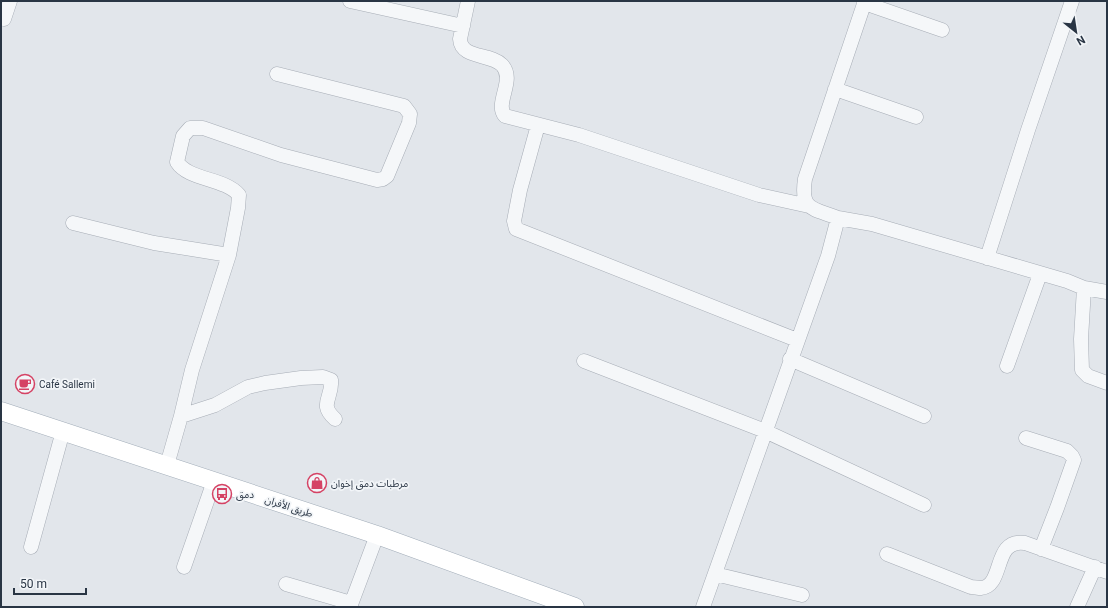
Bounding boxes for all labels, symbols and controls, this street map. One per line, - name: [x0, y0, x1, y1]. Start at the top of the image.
- north arrow: [1056, 12, 1096, 52]
- text: N: [1074, 33, 1087, 48]
- cafe icon: Café Sallemi: [14, 373, 36, 395]
- place label: Café Sallemi: [39, 379, 95, 390]
- shop icon: مرطبات دمق إخوان: [306, 472, 328, 494]
- place label: مرطبات دمق إخوان: [331, 478, 408, 490]
- bus stop icon: دمق: [211, 483, 233, 505]
- place label: دمق: [236, 489, 254, 501]
- street label: طريق الأفران: [263, 494, 314, 520]
- scale bar: [14, 570, 86, 596]
- text: 50 m: [20, 577, 47, 591]

